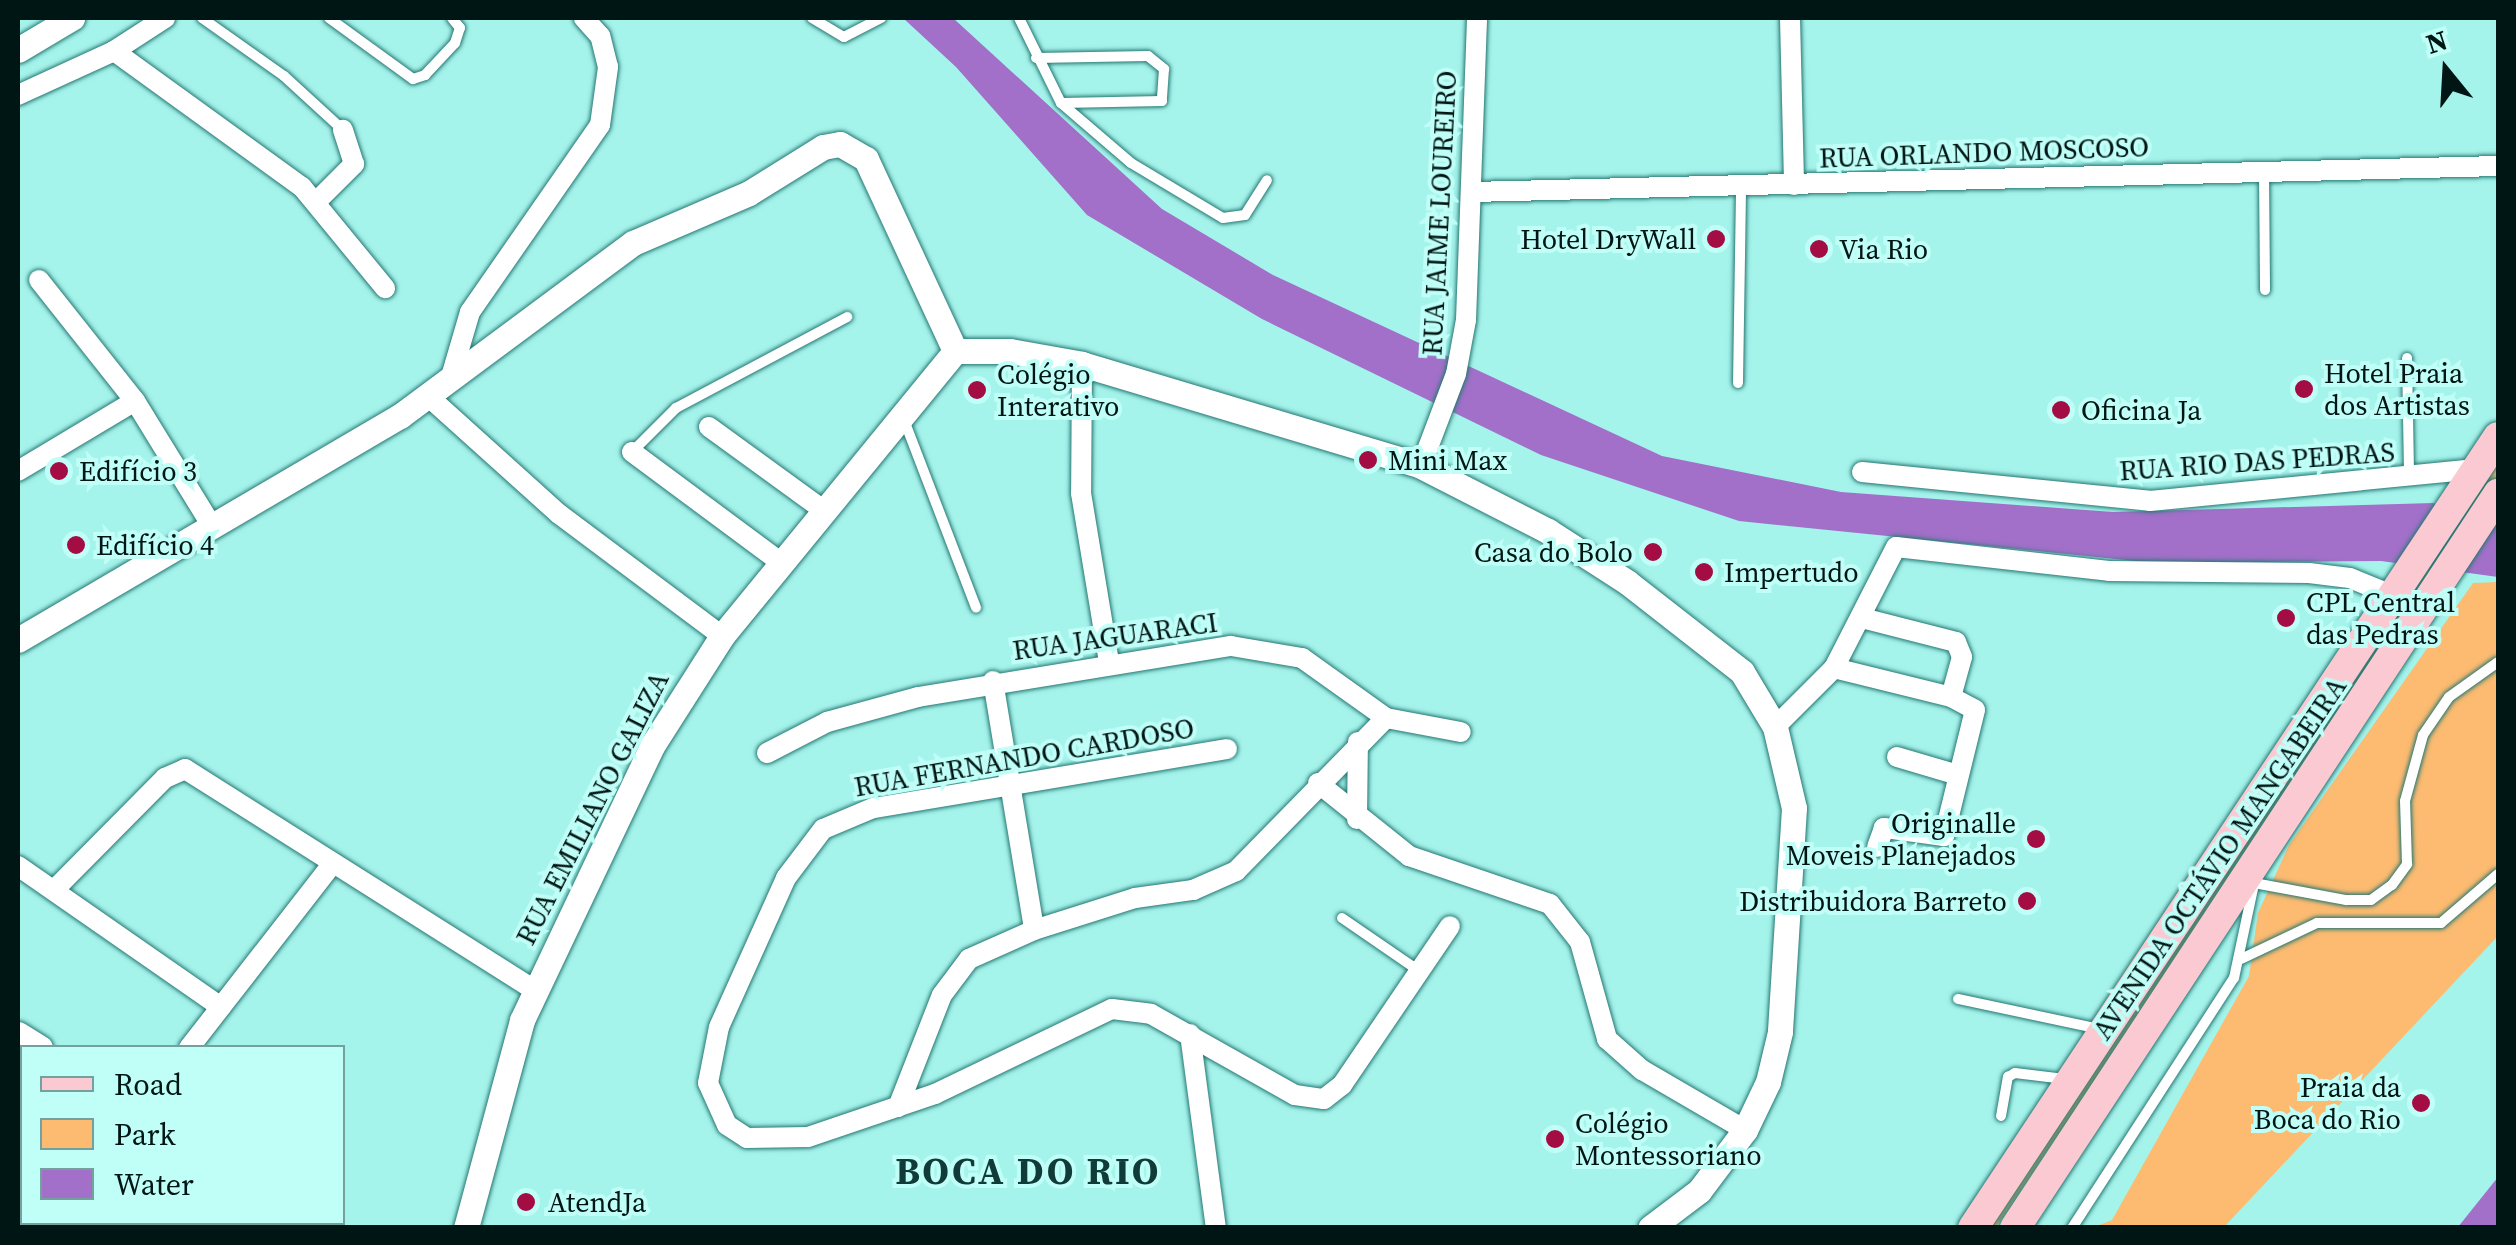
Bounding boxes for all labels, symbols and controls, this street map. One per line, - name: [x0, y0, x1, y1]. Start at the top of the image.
- north arrow: [2396, 20, 2496, 120]
- text: N: [2421, 20, 2452, 63]
- street label: RUA JAIME LOUREIRO: [1415, 70, 1463, 356]
- street label: RUA ORLANDO MOSCOSO: [1818, 129, 2150, 175]
- place label: Hotel DryWall: [1520, 222, 1696, 256]
- marker: Hotel DryWall: [1705, 228, 1727, 250]
- place label: Via Rio: [1839, 232, 1928, 266]
- marker: Via Rio: [1808, 238, 1830, 260]
- place label: Hotel Praia dos Artistas: [2324, 356, 2470, 422]
- place label: Colégio Interativo: [997, 357, 1119, 423]
- marker: Hotel Praia dos Artistas: [2293, 378, 2315, 400]
- marker: Colégio Interativo: [966, 379, 988, 401]
- place label: Oficina Ja: [2081, 393, 2202, 427]
- marker: Oficina Ja: [2050, 399, 2072, 421]
- street label: RUA RIO DAS PEDRAS: [2118, 435, 2396, 487]
- place label: Mini Max: [1388, 443, 1507, 477]
- marker: Mini Max: [1357, 449, 1379, 471]
- place label: Edifício 3: [79, 454, 197, 488]
- marker: Edifício 3: [48, 460, 70, 482]
- place label: Edifício 4: [96, 528, 214, 562]
- marker: Edifício 4: [65, 534, 87, 556]
- place label: Casa do Bolo: [1474, 535, 1633, 569]
- marker: Casa do Bolo: [1642, 541, 1664, 563]
- place label: Impertudo: [1724, 555, 1859, 589]
- marker: Impertudo: [1693, 561, 1715, 583]
- place label: CPL Central das Pedras: [2306, 585, 2455, 651]
- street label: RUA JAGUARACI: [1010, 605, 1220, 667]
- marker: CPL Central das Pedras: [2275, 607, 2297, 629]
- street label: RUA EMILIANO GALIZA: [508, 666, 676, 950]
- street label: AVENIDA OCTÁVIO MANGABEIRA: [2085, 670, 2353, 1046]
- street label: RUA FERNANDO CARDOSO: [851, 711, 1197, 803]
- place label: Originalle Moveis Planejados: [1786, 806, 2016, 872]
- marker: Originalle Moveis Planejados: [2025, 828, 2047, 850]
- place label: Distribuidora Barreto: [1739, 884, 2007, 918]
- marker: Distribuidora Barreto: [2016, 890, 2038, 912]
- legend: [20, 1045, 345, 1225]
- text: Road: [114, 1064, 182, 1105]
- place label: Praia da Boca do Rio: [2254, 1070, 2401, 1136]
- marker: Praia da Boca do Rio: [2410, 1092, 2432, 1114]
- place label: Colégio Montessoriano: [1575, 1106, 1762, 1172]
- text: Park: [114, 1114, 176, 1155]
- marker: Colégio Montessoriano: [1544, 1128, 1566, 1150]
- district label: BOCA DO RIO: [895, 1149, 1161, 1195]
- text: Water: [114, 1164, 194, 1205]
- place label: AtendJa: [548, 1185, 646, 1219]
- marker: AtendJa: [513, 1189, 539, 1215]

